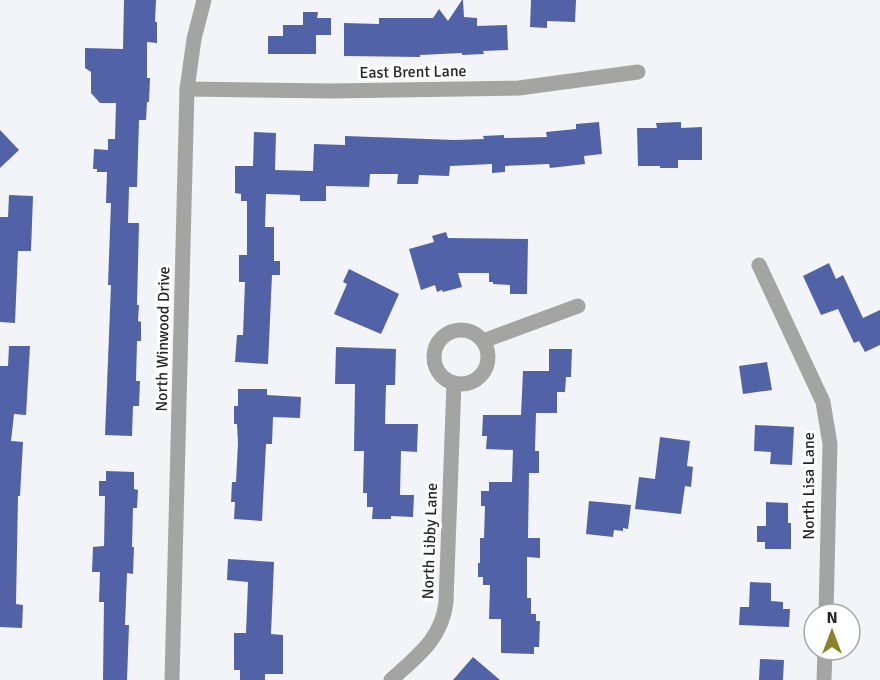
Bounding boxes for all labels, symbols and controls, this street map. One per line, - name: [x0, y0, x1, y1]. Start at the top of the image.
- street label: East Brent Lane: [359, 61, 467, 83]
- street label: North Winwood Drive: [152, 266, 174, 412]
- street label: North Lisa Lane: [799, 432, 819, 540]
- street label: North Libby Lane: [418, 482, 442, 600]
- north arrow: [802, 602, 862, 662]
- text: N: [826, 608, 838, 628]

